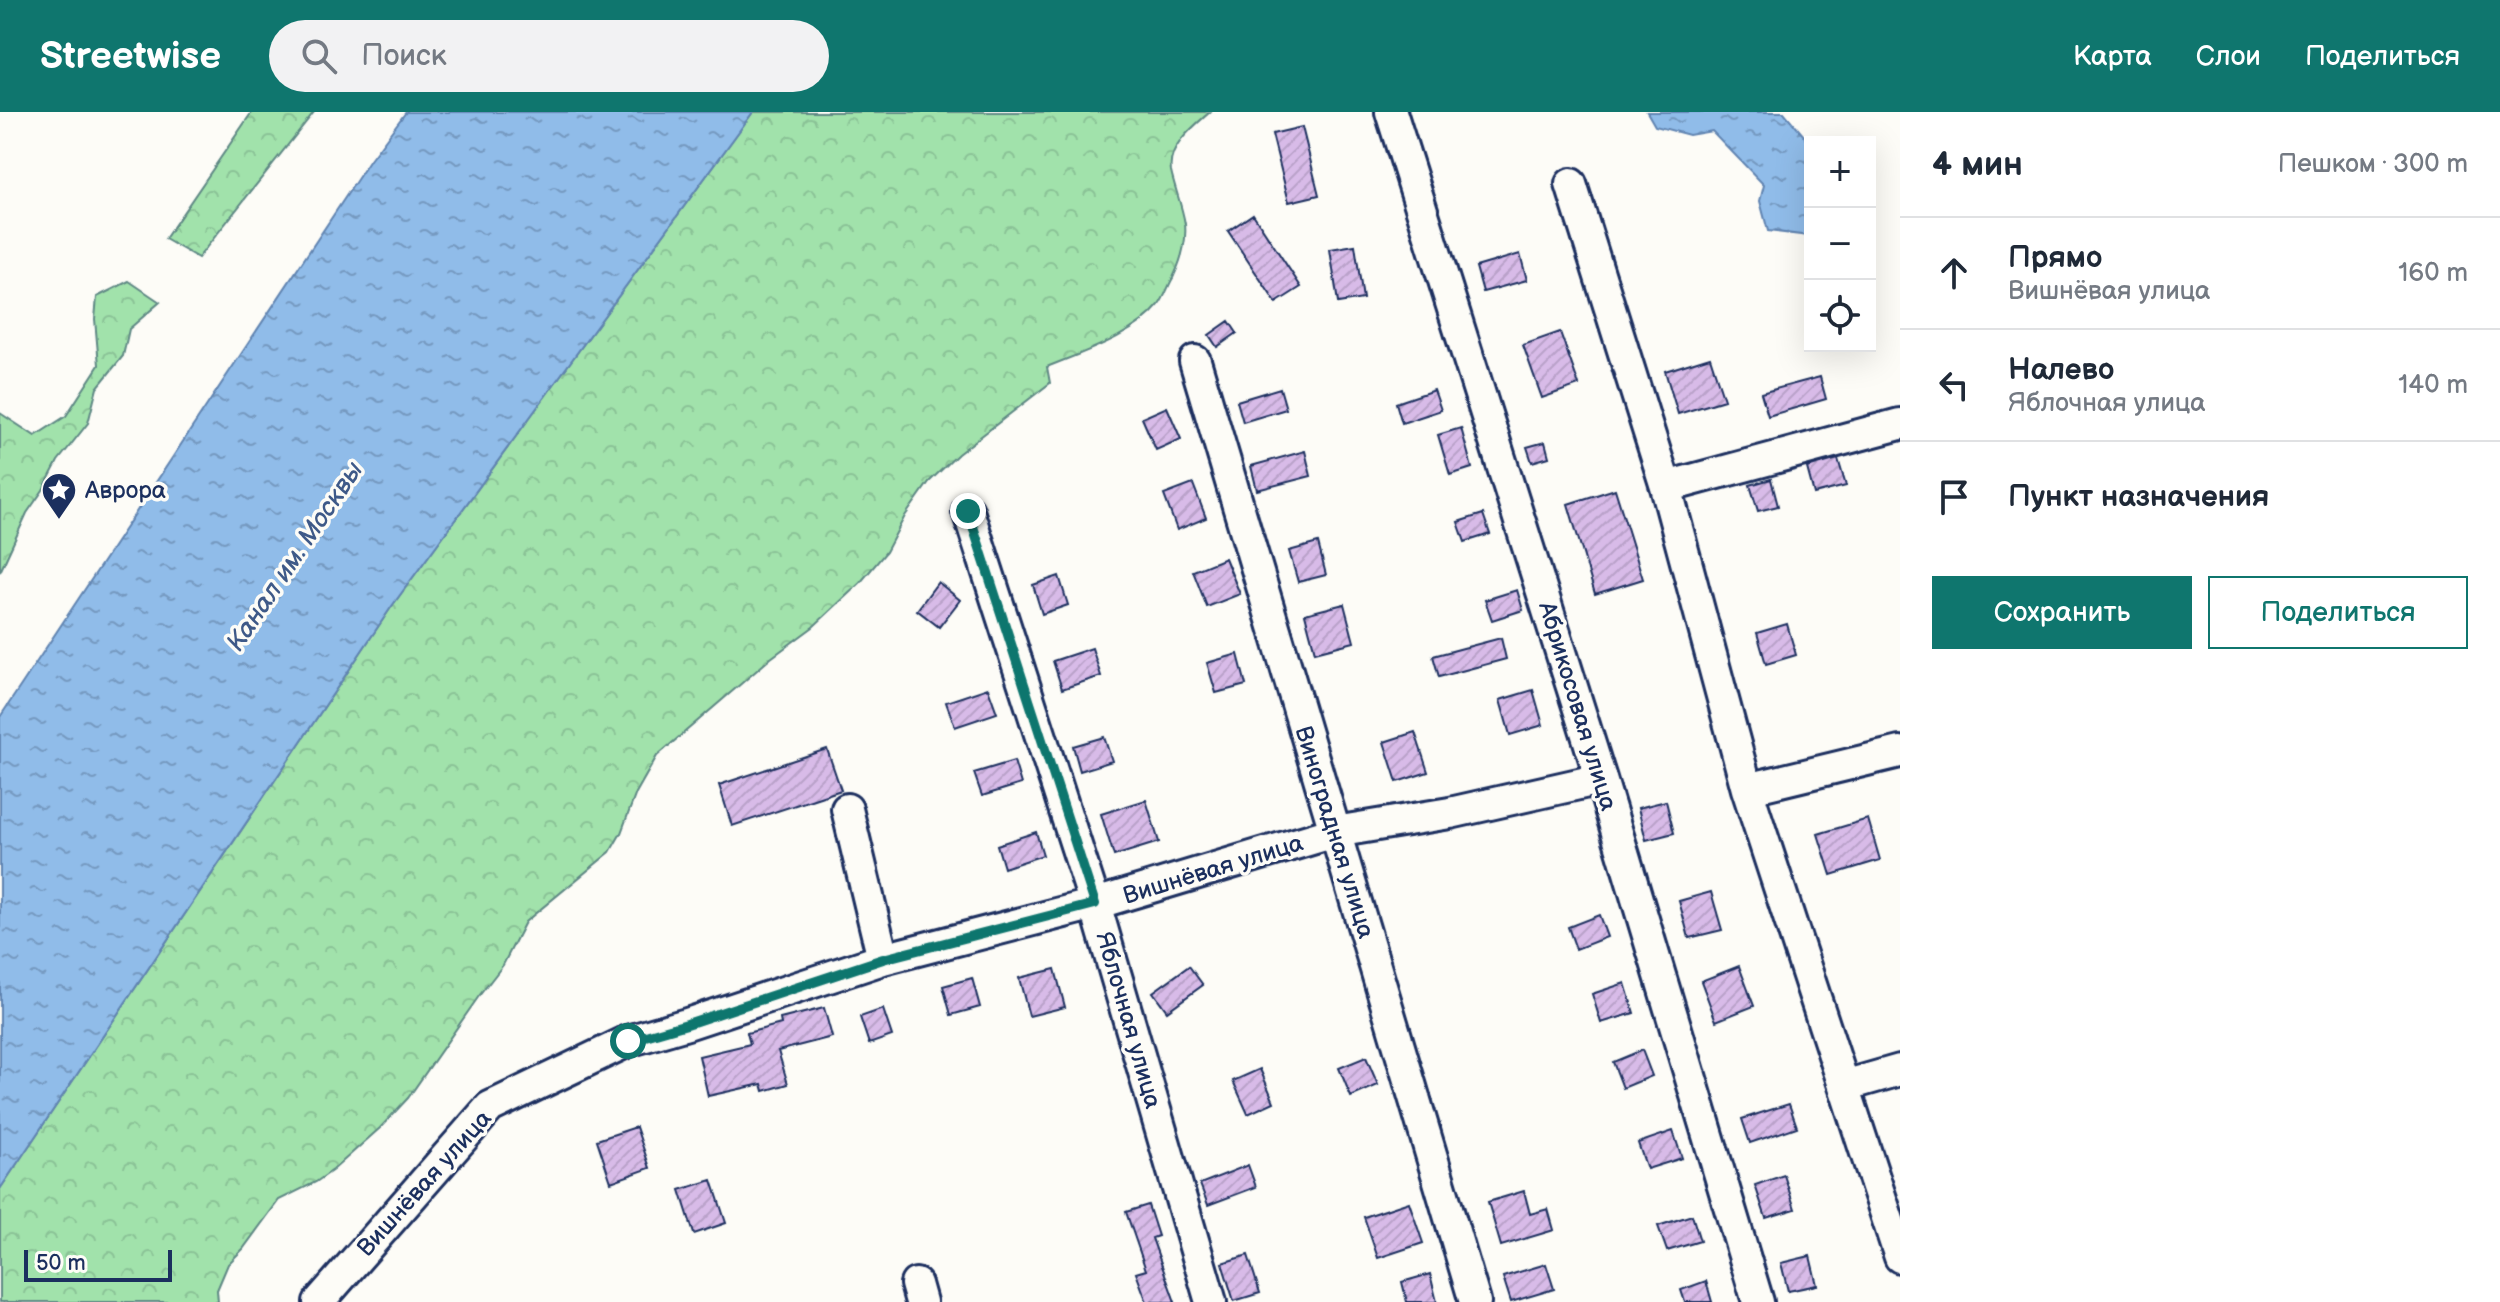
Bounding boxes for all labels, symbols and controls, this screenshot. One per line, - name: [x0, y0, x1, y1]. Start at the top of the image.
- search box: [269, 20, 829, 92]
- text: Streetwise: [40, 34, 221, 79]
- icon: search: [297, 34, 341, 78]
- text: Поиск: [361, 38, 447, 74]
- text: Карта: [2073, 40, 2152, 73]
- text: Слои: [2196, 40, 2261, 73]
- text: Поделиться: [2305, 40, 2460, 73]
- map controls: [1804, 136, 1876, 352]
- button: +: [1804, 136, 1876, 208]
- text: 4 мин: [1932, 144, 2023, 185]
- text: Пешком · 300 m: [2278, 149, 2468, 180]
- button: −: [1804, 208, 1876, 280]
- text: Прямо: [2008, 240, 2102, 276]
- icon: ahead: [1932, 251, 1976, 295]
- text: 160 m: [2398, 258, 2468, 289]
- text: Вишнёвая улица: [2008, 276, 2210, 307]
- button: locate: [1804, 280, 1876, 352]
- text: Налево: [2008, 352, 2114, 388]
- icon: left: [1932, 363, 1976, 407]
- text: 140 m: [2398, 370, 2468, 401]
- text: Яблочная улица: [2008, 388, 2206, 419]
- water label: Канал им. Москвы: [220, 456, 370, 658]
- place icon: Аврора: [40, 471, 78, 521]
- icon: arrive: [1932, 475, 1976, 519]
- place label: Аврора: [84, 476, 166, 505]
- text: Пункт назначения: [2008, 479, 2269, 515]
- route end: [950, 493, 986, 529]
- button: Сохранить: [1932, 576, 2192, 649]
- button: Поделиться: [2208, 576, 2468, 649]
- street label: Абрикосовая улица: [1532, 597, 1623, 814]
- street label: Виноградная улица: [1288, 723, 1381, 942]
- street label: Вишнёвая улица: [1120, 828, 1307, 911]
- street label: Яблочная улица: [1089, 928, 1168, 1112]
- route start: [610, 1023, 646, 1059]
- street label: Вишнёвая улица: [351, 1104, 498, 1262]
- scale bar: [24, 1246, 172, 1282]
- text: 50 m: [36, 1250, 86, 1277]

